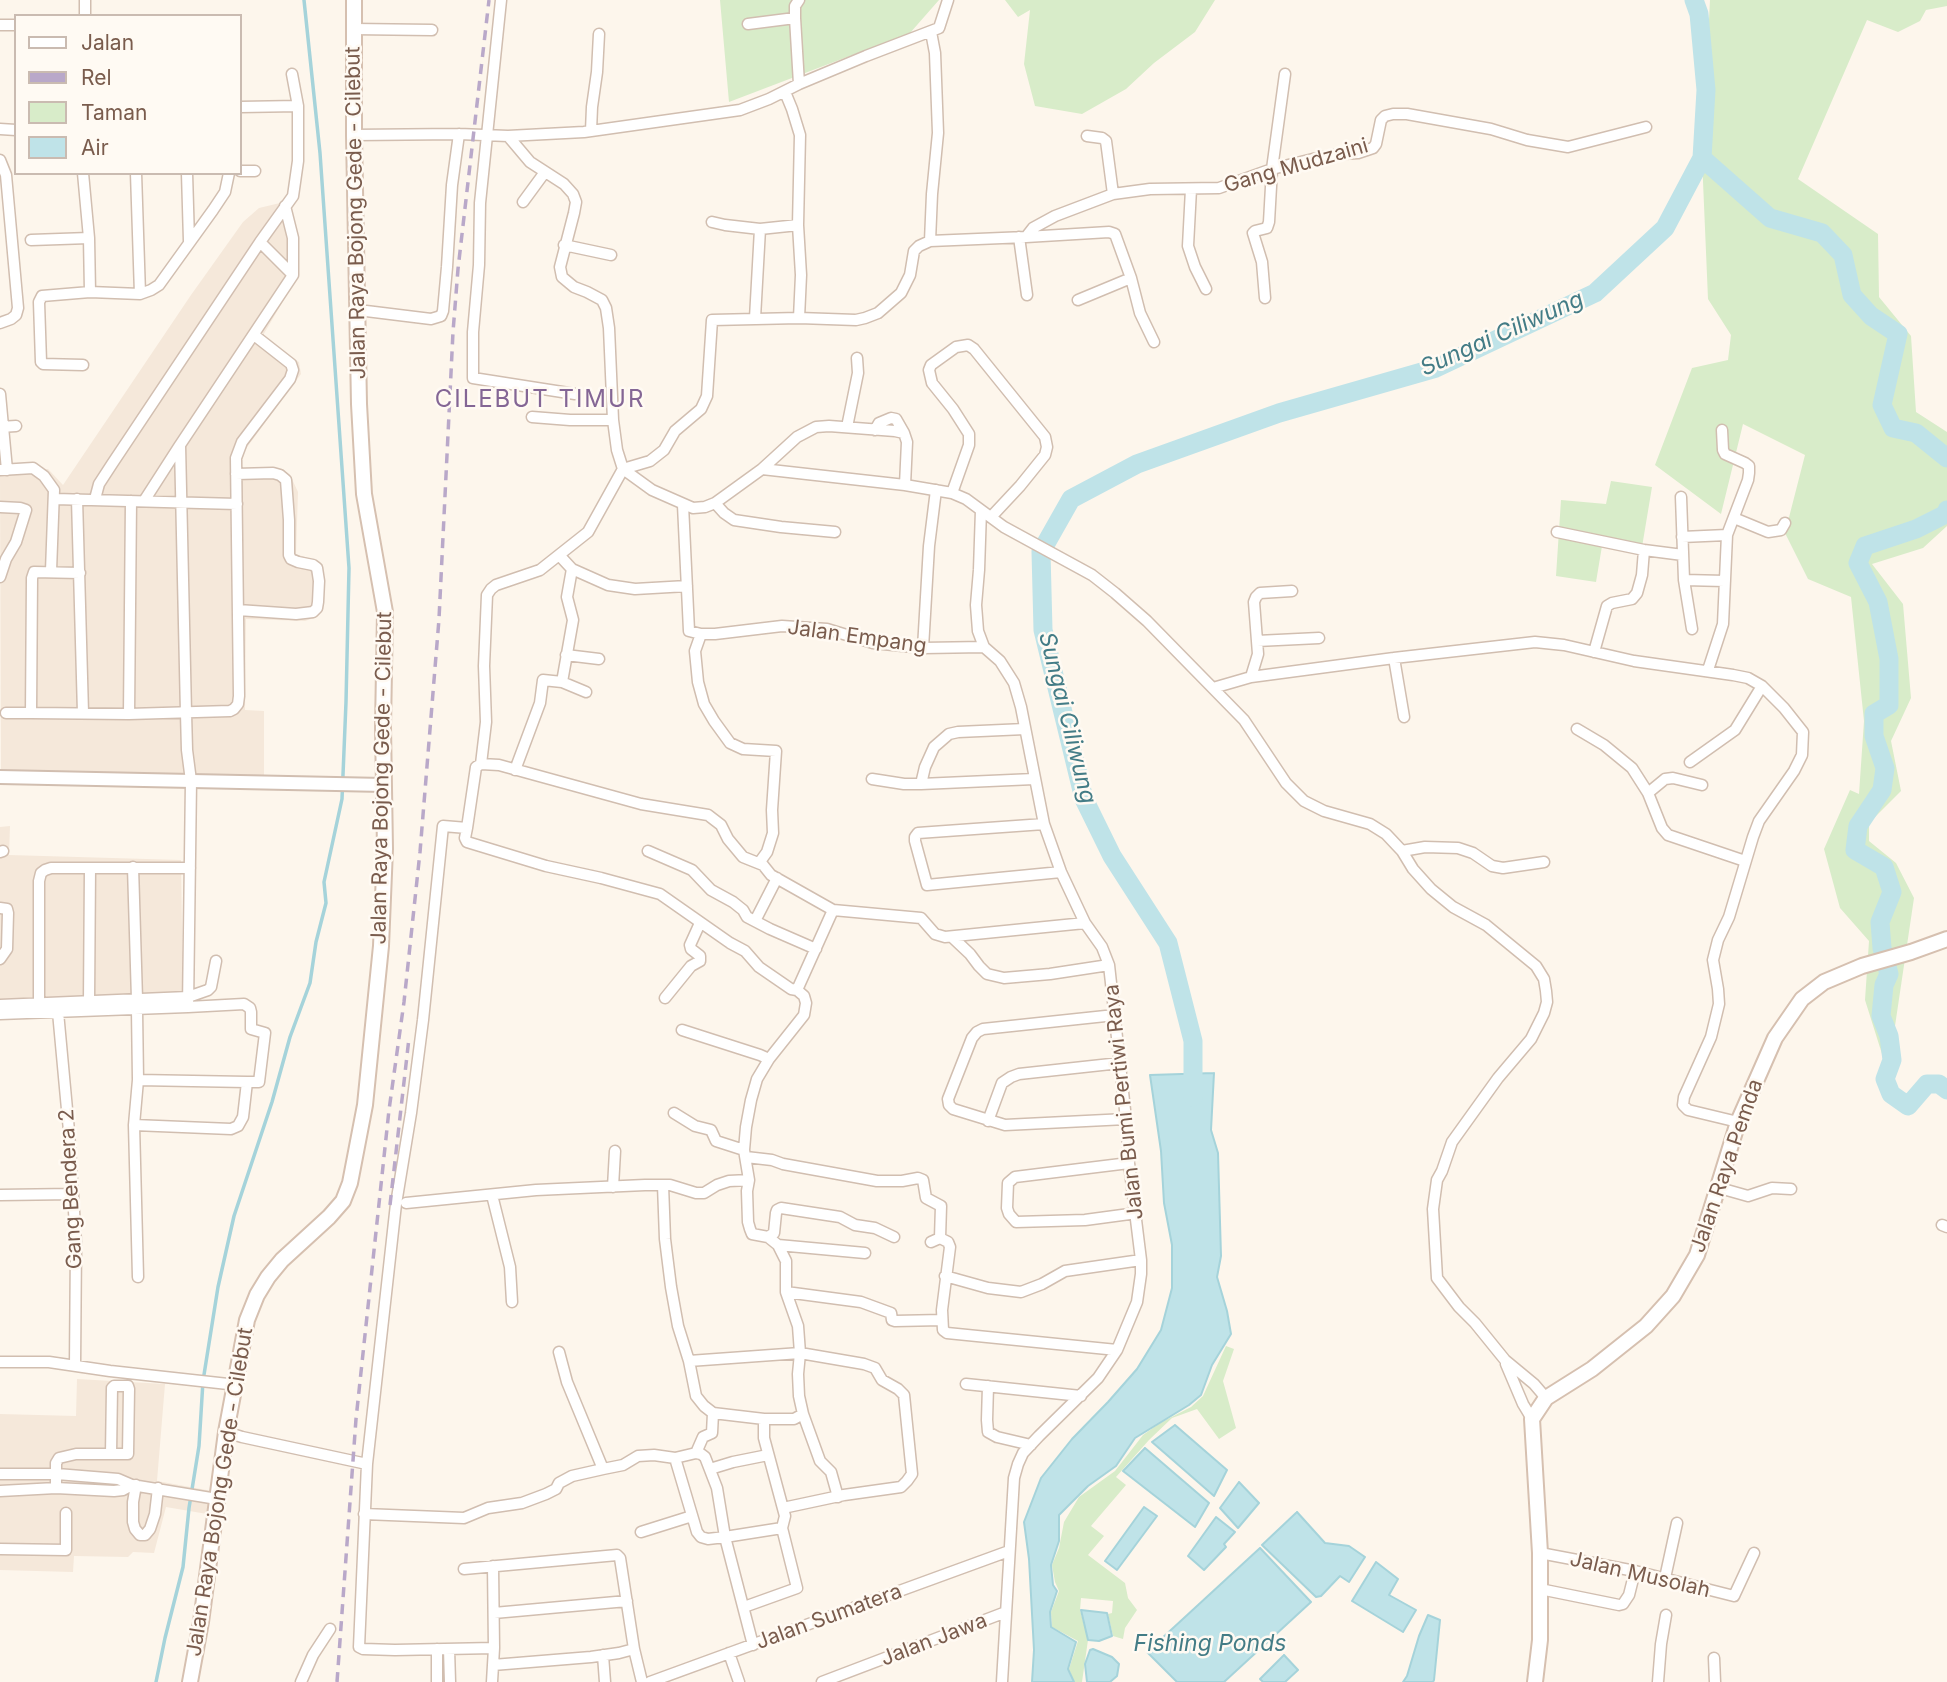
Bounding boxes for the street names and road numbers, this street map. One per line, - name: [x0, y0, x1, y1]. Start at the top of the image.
- street label: Jalan Raya Bojong Gede - Cilebut: [340, 46, 372, 380]
- street label: Gang Mudzaini: [1221, 133, 1371, 199]
- street label: Jalan Raya Bojong Gede - Cilebut: [366, 611, 398, 945]
- street label: Jalan Empang: [786, 615, 928, 659]
- street label: Jalan Bumi Pertiwi Raya: [1099, 983, 1149, 1221]
- street label: Jalan Raya Pemda: [1685, 1076, 1769, 1256]
- street label: Gang Bendera 2: [54, 1108, 88, 1270]
- street label: Jalan Raya Bojong Gede - Cilebut: [182, 1326, 258, 1658]
- street label: Jalan Musolah: [1567, 1547, 1713, 1603]
- street label: Jalan Sumatera: [752, 1579, 906, 1655]
- street label: Jalan Jawa: [877, 1608, 991, 1672]

